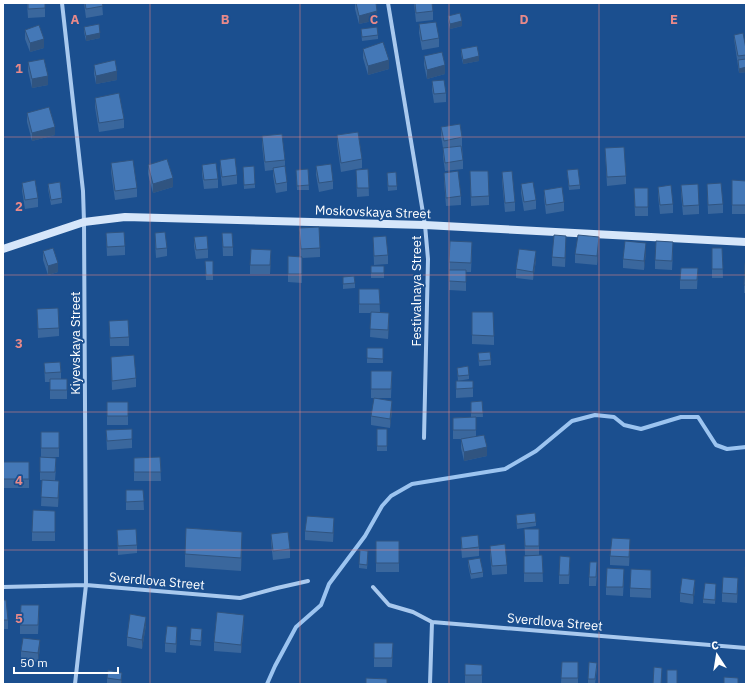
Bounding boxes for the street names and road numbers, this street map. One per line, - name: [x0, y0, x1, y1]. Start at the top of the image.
- street label: Moskovskaya Street: [315, 201, 431, 223]
- street label: Festivalnaya Street: [408, 235, 425, 347]
- street label: Kiyevskaya Street: [67, 291, 84, 395]
- street label: Sverdlova Street: [108, 568, 206, 594]
- street label: Sverdlova Street: [506, 609, 604, 635]

